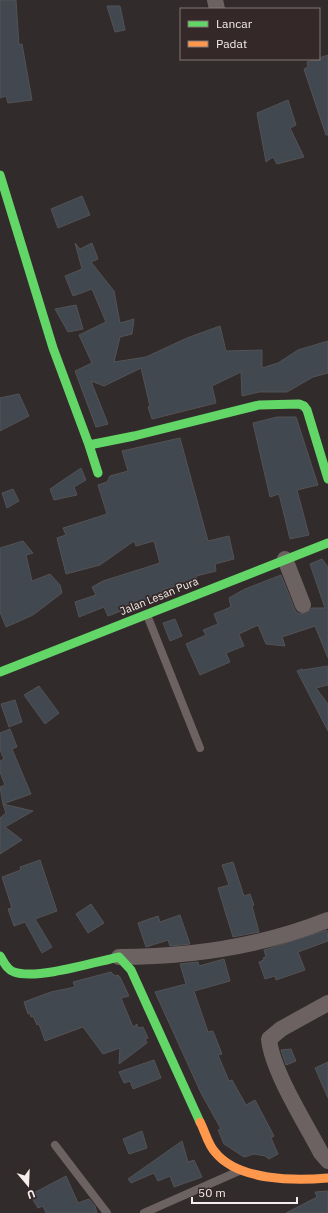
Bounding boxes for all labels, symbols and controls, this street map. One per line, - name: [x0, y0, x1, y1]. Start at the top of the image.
- legend: [180, 8, 320, 60]
- text: Lancar: [216, 16, 253, 31]
- text: Padat: [216, 36, 247, 51]
- street label: Jalan Lesan Pura: [118, 574, 200, 618]
- north arrow: [8, 1165, 48, 1205]
- scale bar: [192, 1179, 297, 1205]
- text: 50 m: [198, 1185, 226, 1200]
- text: U: [25, 1187, 37, 1202]

